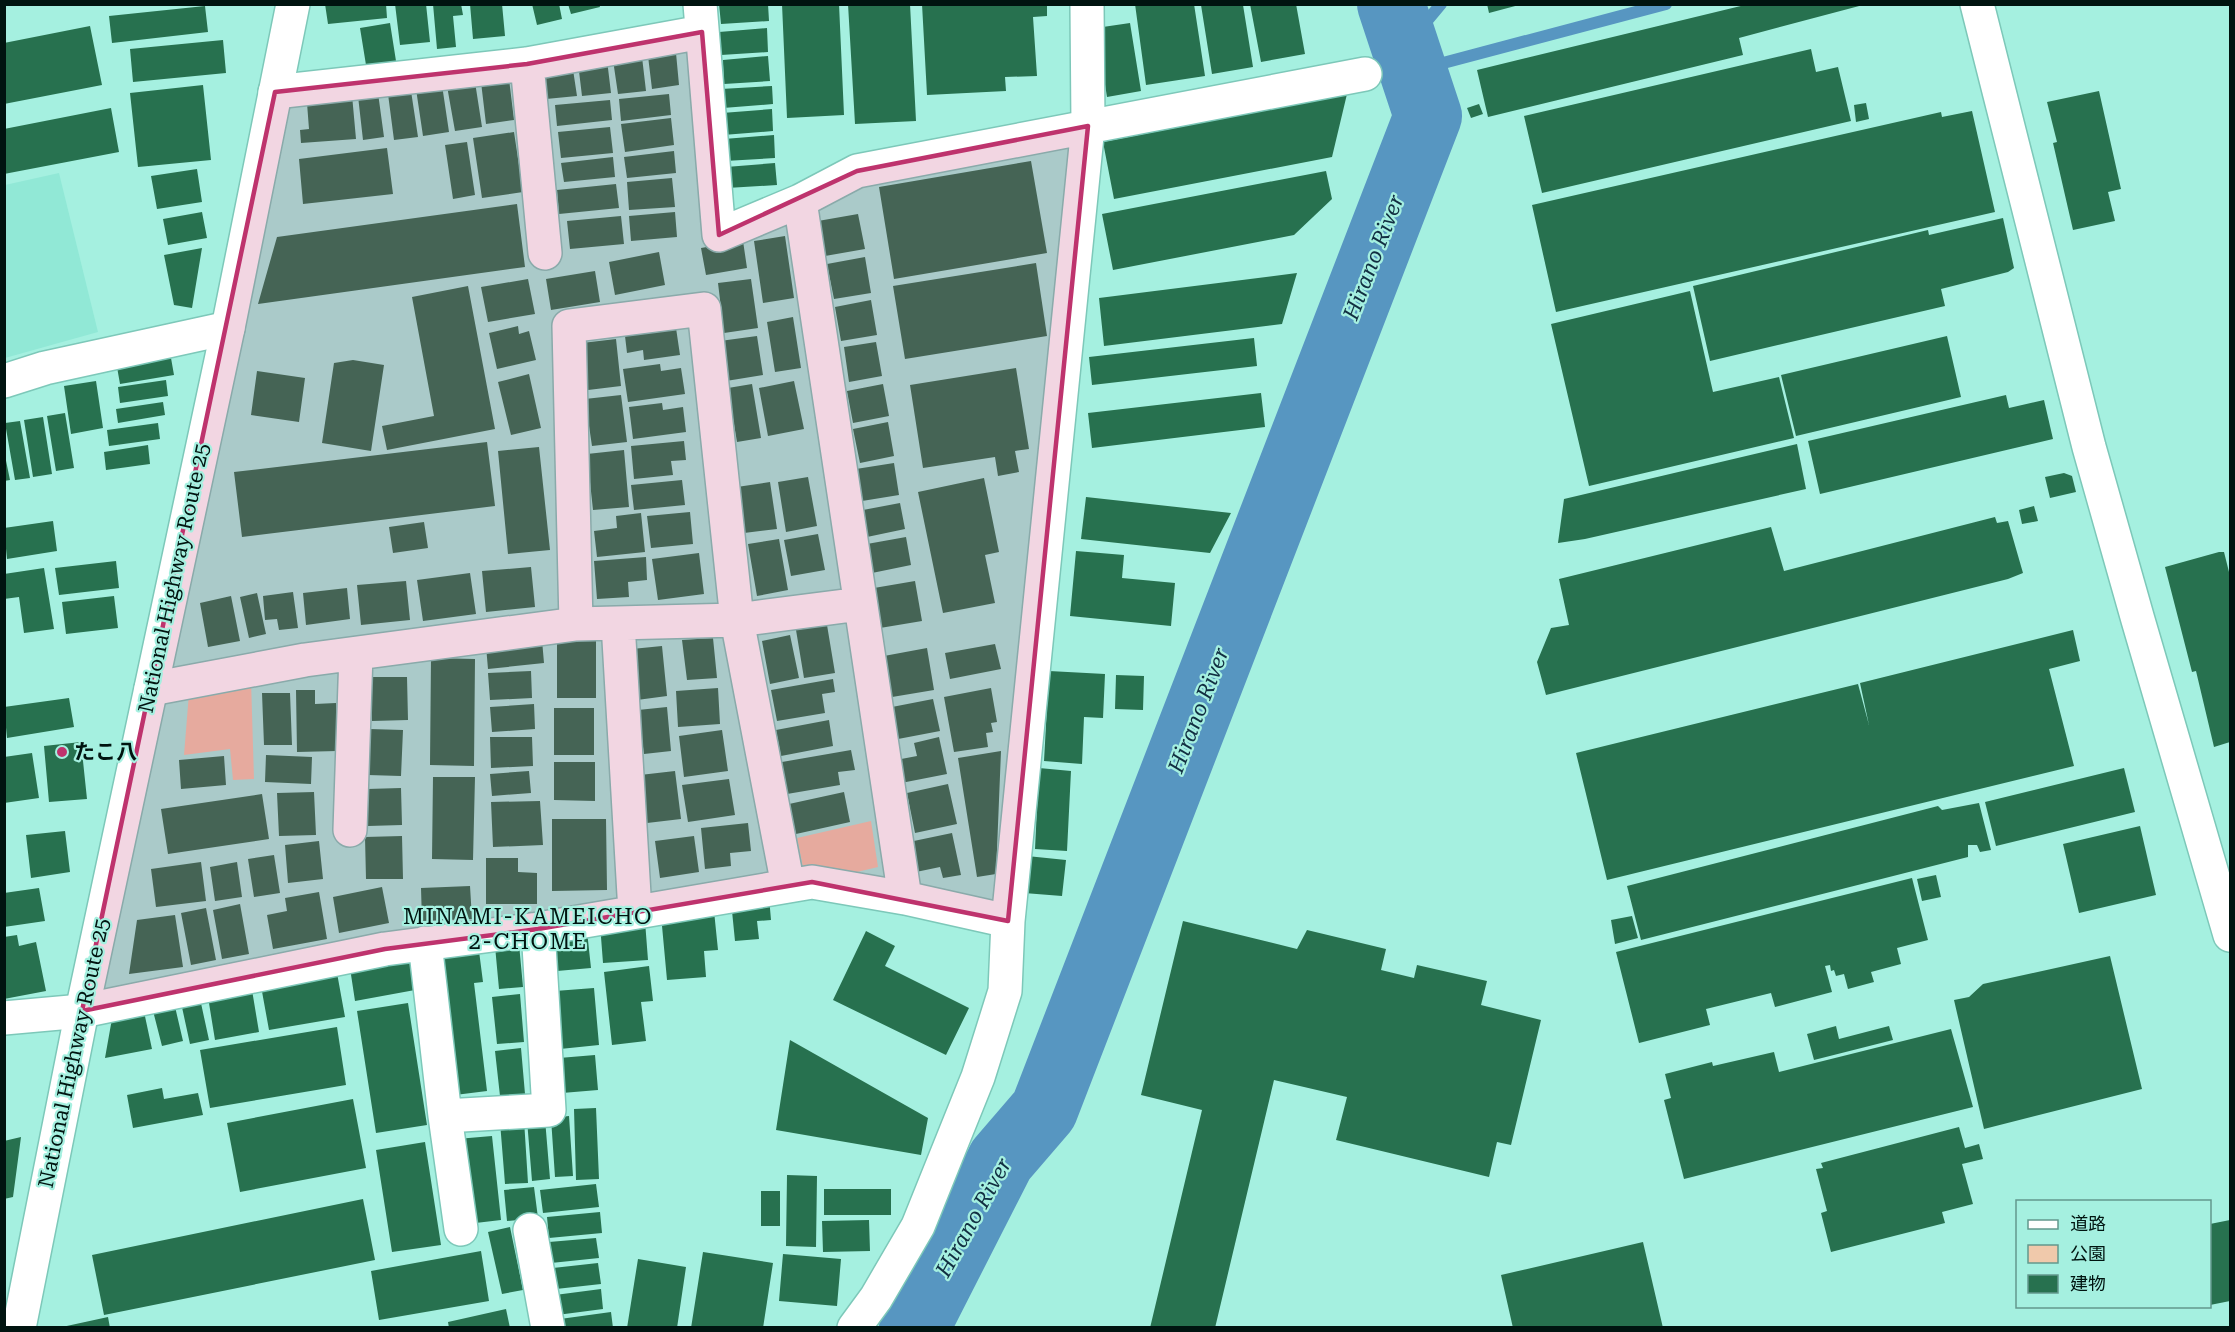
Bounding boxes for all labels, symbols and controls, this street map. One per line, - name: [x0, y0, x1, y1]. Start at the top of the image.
- water label: Hirano River: [1338, 191, 1409, 324]
- street label: National Highway Route 25: [134, 441, 214, 715]
- water label: Hirano River: [1163, 644, 1234, 777]
- place label: たこ八: [74, 740, 137, 764]
- marker: たこ八: [55, 745, 69, 759]
- district label: MINAMI-KAMEICHO 2-CHOME: [403, 904, 653, 954]
- street label: National Highway Route 25: [34, 916, 114, 1190]
- water label: Hirano River: [930, 1153, 1016, 1282]
- legend: [2016, 1200, 2211, 1308]
- text: 道路: [2070, 1213, 2106, 1234]
- text: 公園: [2070, 1243, 2106, 1264]
- text: 建物: [2070, 1273, 2106, 1294]

